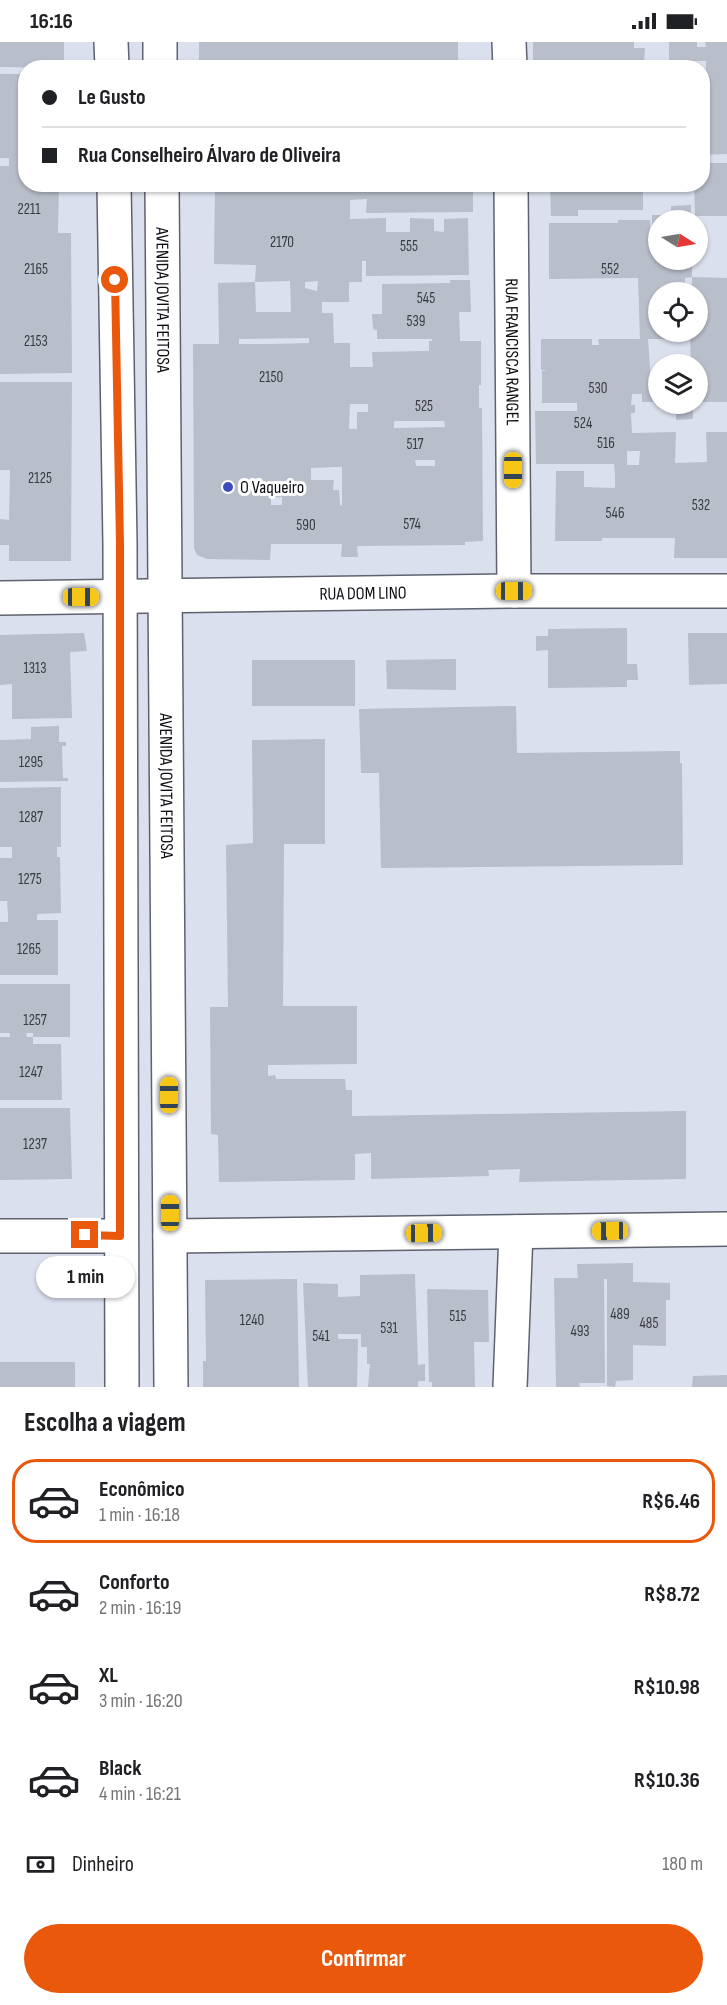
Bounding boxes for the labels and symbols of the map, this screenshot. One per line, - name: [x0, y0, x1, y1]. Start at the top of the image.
- house number: 2211: [18, 200, 41, 219]
- north arrow: [648, 210, 708, 270]
- street label: AVENIDA JOVITA FEITOSA: [152, 226, 174, 373]
- house number: 2170: [270, 233, 294, 252]
- house number: 555: [400, 237, 418, 256]
- house number: 2165: [24, 260, 48, 279]
- house number: 552: [601, 260, 619, 279]
- route start: [101, 266, 128, 293]
- street label: RUA FRANCISCA RANGEL: [501, 278, 523, 426]
- house number: 545: [417, 289, 435, 308]
- house number: 539: [407, 312, 425, 331]
- house number: 2153: [24, 332, 48, 351]
- house number: 2150: [259, 368, 283, 387]
- house number: 530: [589, 379, 608, 398]
- house number: 525: [415, 397, 433, 416]
- house number: 524: [574, 414, 592, 433]
- house number: 516: [597, 434, 615, 453]
- house number: 517: [406, 435, 424, 454]
- car: [504, 452, 522, 488]
- house number: 2125: [28, 469, 52, 488]
- place label: O Vaqueiro: [240, 477, 304, 498]
- marker: O Vaqueiro: [221, 480, 235, 494]
- house number: 532: [692, 496, 710, 515]
- house number: 546: [606, 504, 624, 523]
- house number: 574: [403, 515, 421, 534]
- house number: 590: [296, 516, 316, 535]
- street label: RUA DOM LINO: [319, 582, 407, 604]
- car: [496, 582, 532, 600]
- car: [63, 588, 99, 606]
- house number: 1313: [23, 659, 47, 678]
- street label: AVENIDA JOVITA FEITOSA: [155, 712, 178, 859]
- house number: 1295: [19, 753, 43, 772]
- house number: 1287: [19, 808, 43, 827]
- house number: 1275: [18, 870, 42, 889]
- house number: 1265: [17, 940, 41, 959]
- house number: 1257: [23, 1011, 47, 1030]
- house number: 1247: [19, 1063, 43, 1082]
- car: [160, 1077, 178, 1113]
- house number: 1237: [23, 1135, 47, 1154]
- car: [161, 1195, 179, 1231]
- route end: [71, 1221, 98, 1248]
- car: [592, 1222, 628, 1240]
- car: [406, 1224, 442, 1242]
- callout: 1 min: [36, 1256, 134, 1298]
- house number: 489: [610, 1305, 630, 1324]
- house number: 515: [449, 1307, 467, 1326]
- house number: 1240: [240, 1311, 264, 1330]
- house number: 485: [640, 1314, 658, 1333]
- house number: 531: [380, 1319, 399, 1338]
- house number: 493: [570, 1322, 590, 1341]
- house number: 541: [312, 1327, 331, 1346]

